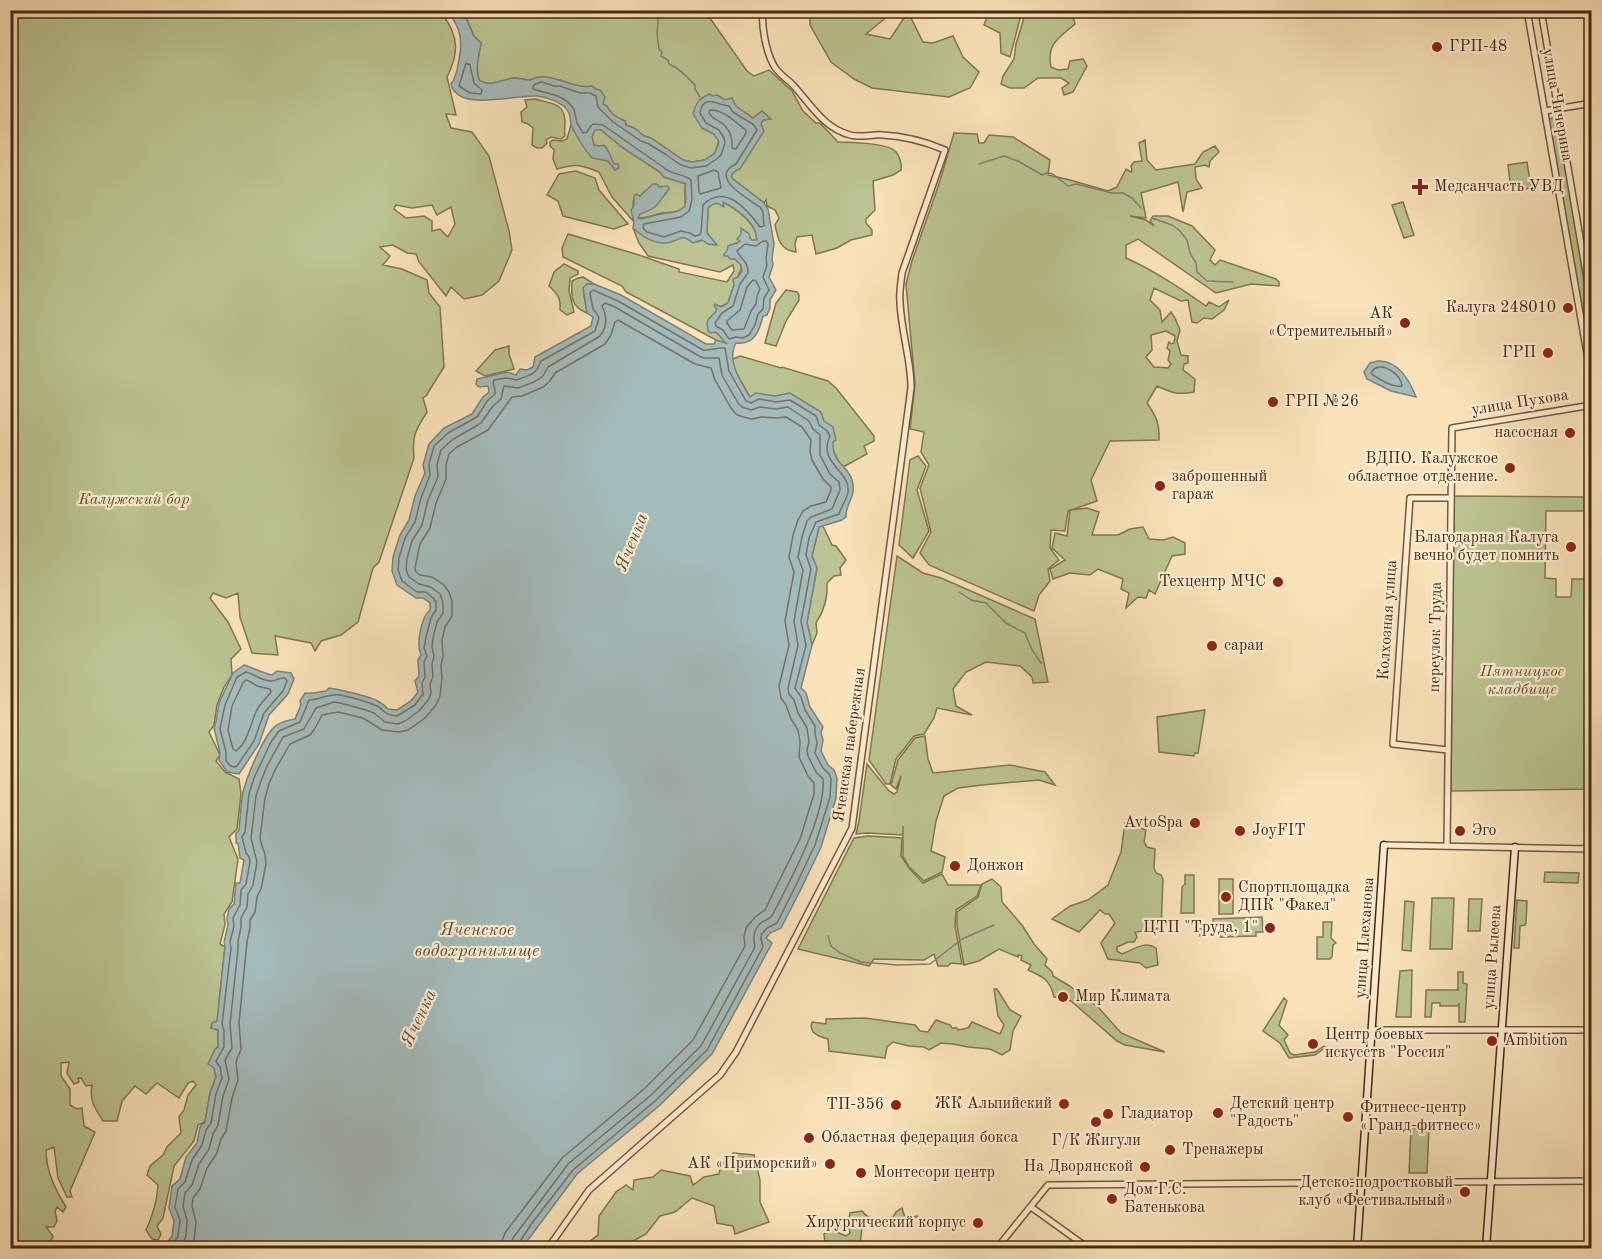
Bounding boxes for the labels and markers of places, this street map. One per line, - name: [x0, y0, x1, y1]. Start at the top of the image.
- place label: ГРП-48: [1449, 39, 1507, 55]
- marker: ГРП-48: [1430, 40, 1444, 54]
- marker: Медсанчасть УВД: [1411, 178, 1429, 196]
- place label: Медсанчасть УВД: [1434, 179, 1564, 195]
- place label: Калуга 248010: [1445, 300, 1556, 316]
- marker: Калуга 248010: [1561, 301, 1575, 315]
- place label: АК «Стремительный»: [1268, 306, 1393, 340]
- marker: АК «Стремительный»: [1398, 316, 1412, 330]
- place label: ГРП: [1502, 345, 1536, 361]
- marker: ГРП: [1541, 346, 1555, 360]
- place label: ГРП №26: [1285, 394, 1359, 410]
- marker: ГРП №26: [1266, 395, 1280, 409]
- place label: насосная: [1494, 425, 1558, 441]
- marker: насосная: [1563, 426, 1577, 440]
- place label: ВДПО. Калужское областное отделение.: [1348, 451, 1498, 485]
- marker: ВДПО. Калужское областное отделение.: [1503, 461, 1517, 475]
- place label: заброшенный гараж: [1172, 469, 1267, 503]
- marker: заброшенный гараж: [1153, 479, 1167, 493]
- place label: Благодарная Калуга вечно будет помнить: [1414, 530, 1559, 564]
- marker: Благодарная Калуга вечно будет помнить: [1564, 540, 1578, 554]
- place label: Техцентр МЧС: [1159, 574, 1266, 590]
- marker: Техцентр МЧС: [1271, 575, 1285, 589]
- place label: сараи: [1224, 638, 1264, 654]
- marker: сараи: [1205, 639, 1219, 653]
- place label: AvtoSpa: [1124, 815, 1183, 831]
- marker: AvtoSpa: [1188, 816, 1202, 830]
- place label: JoyFIT: [1252, 823, 1306, 839]
- place label: Эго: [1472, 823, 1496, 839]
- marker: JoyFIT: [1233, 824, 1247, 838]
- marker: Эго: [1453, 824, 1467, 838]
- place label: Донжон: [967, 858, 1024, 874]
- marker: Донжон: [948, 859, 962, 873]
- place label: Спортплощадка ДПК "Факел": [1238, 880, 1350, 914]
- marker: Спортплощадка ДПК "Факел": [1219, 890, 1233, 904]
- place label: ЦТП "Труда, 1": [1143, 920, 1258, 936]
- marker: ЦТП "Труда, 1": [1263, 921, 1277, 935]
- place label: Мир Климата: [1075, 989, 1171, 1005]
- marker: Мир Климата: [1056, 990, 1070, 1004]
- place label: Центр боевых искусств "Россия": [1325, 1027, 1451, 1061]
- place label: Ambition: [1504, 1033, 1568, 1049]
- marker: Ambition: [1485, 1034, 1499, 1048]
- marker: Центр боевых искусств "Россия": [1306, 1037, 1320, 1051]
- place label: ЖК Альпийский: [935, 1096, 1052, 1112]
- place label: Детский центр "Радость": [1230, 1096, 1334, 1130]
- place label: ТП-356: [826, 1097, 884, 1113]
- marker: ЖК Альпийский: [1057, 1097, 1071, 1111]
- marker: ТП-356: [889, 1098, 903, 1112]
- place label: Фитнесс-центр «Гранд-фитнесс»: [1360, 1100, 1481, 1134]
- place label: Гладиатор: [1120, 1106, 1193, 1122]
- marker: Детский центр "Радость": [1211, 1106, 1225, 1120]
- marker: Гладиатор: [1101, 1107, 1115, 1121]
- marker: Фитнесс-центр «Гранд-фитнесс»: [1341, 1110, 1355, 1124]
- marker: Г/К Жигули: [1089, 1115, 1103, 1129]
- place label: Областная федерация бокса: [821, 1130, 1019, 1146]
- marker: Областная федерация бокса: [802, 1131, 816, 1145]
- place label: Г/К Жигули: [1051, 1133, 1141, 1149]
- place label: Тренажеры: [1182, 1142, 1263, 1158]
- marker: Тренажеры: [1163, 1143, 1177, 1157]
- place label: АК «Приморский»: [687, 1156, 818, 1172]
- marker: АК «Приморский»: [823, 1157, 837, 1171]
- place label: На Дворянской: [1024, 1159, 1133, 1175]
- marker: На Дворянской: [1138, 1160, 1152, 1174]
- place label: Монтесори центр: [873, 1165, 995, 1181]
- marker: Монтесори центр: [854, 1166, 868, 1180]
- place label: Детско-подростковый клуб «Фестивальный»: [1299, 1175, 1453, 1209]
- place label: Дом Г.С. Батенькова: [1124, 1182, 1205, 1216]
- marker: Детско-подростковый клуб «Фестивальный»: [1458, 1185, 1472, 1199]
- marker: Дом Г.С. Батенькова: [1105, 1192, 1119, 1206]
- place label: Хирургический корпус: [805, 1215, 966, 1231]
- marker: Хирургический корпус: [971, 1216, 985, 1230]

